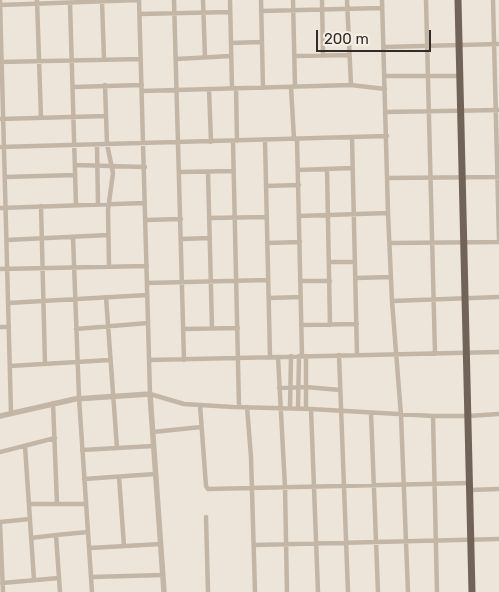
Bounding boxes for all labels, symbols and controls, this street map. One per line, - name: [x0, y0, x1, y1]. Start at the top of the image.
- scale bar: [319, 20, 434, 52]
- text: 200 m: [324, 30, 369, 48]

